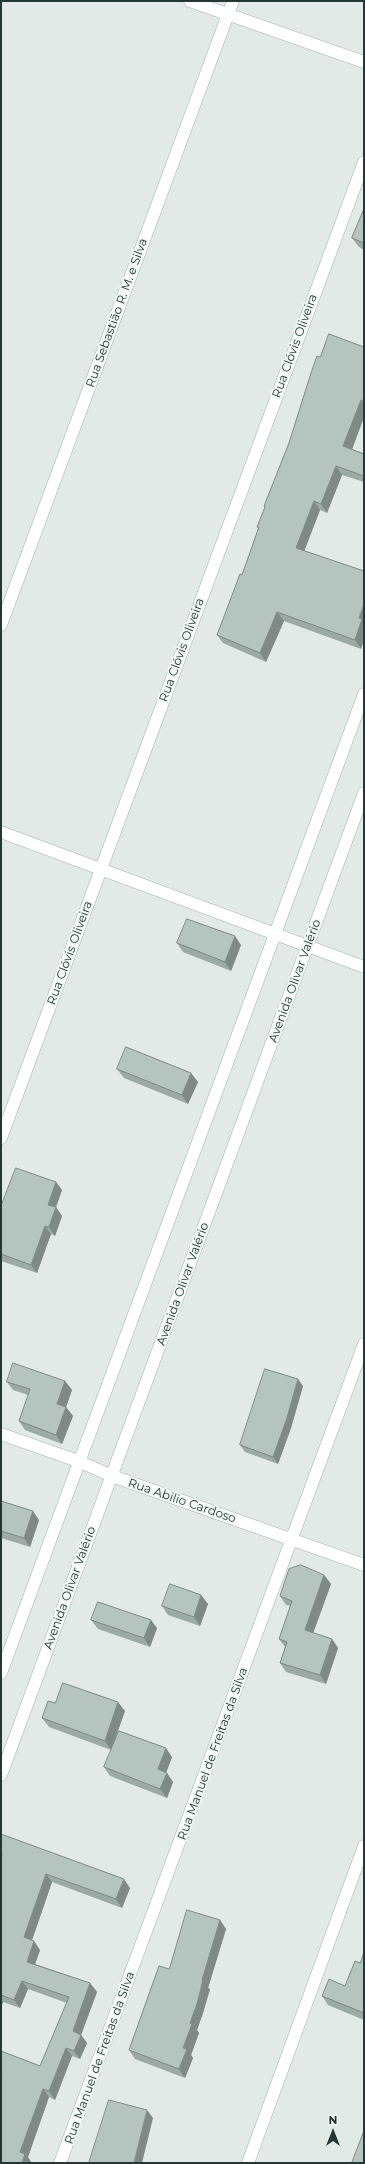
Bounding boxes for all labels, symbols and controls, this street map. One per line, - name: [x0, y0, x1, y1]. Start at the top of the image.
- street label: Rua Sebastião R. M. e Silva: [83, 237, 151, 389]
- street label: Rua Clóvis Oliveira: [270, 292, 320, 400]
- street label: Rua Clóvis Oliveira: [157, 596, 207, 704]
- street label: Rua Clóvis Oliveira: [45, 899, 95, 1007]
- street label: Avenida Olivar Valério: [266, 917, 324, 1045]
- street label: Avenida Olivar Valério: [154, 1220, 212, 1348]
- street label: Rua Abilio Cardoso: [126, 1476, 238, 1526]
- street label: Avenida Olivar Valério: [41, 1524, 99, 1652]
- street label: Rua Manuel de Freitas da Silva: [175, 1666, 251, 1842]
- street label: Rua Manuel de Freitas da Silva: [62, 1970, 138, 2146]
- north arrow: [313, 2112, 353, 2152]
- text: N: [329, 2113, 337, 2127]

